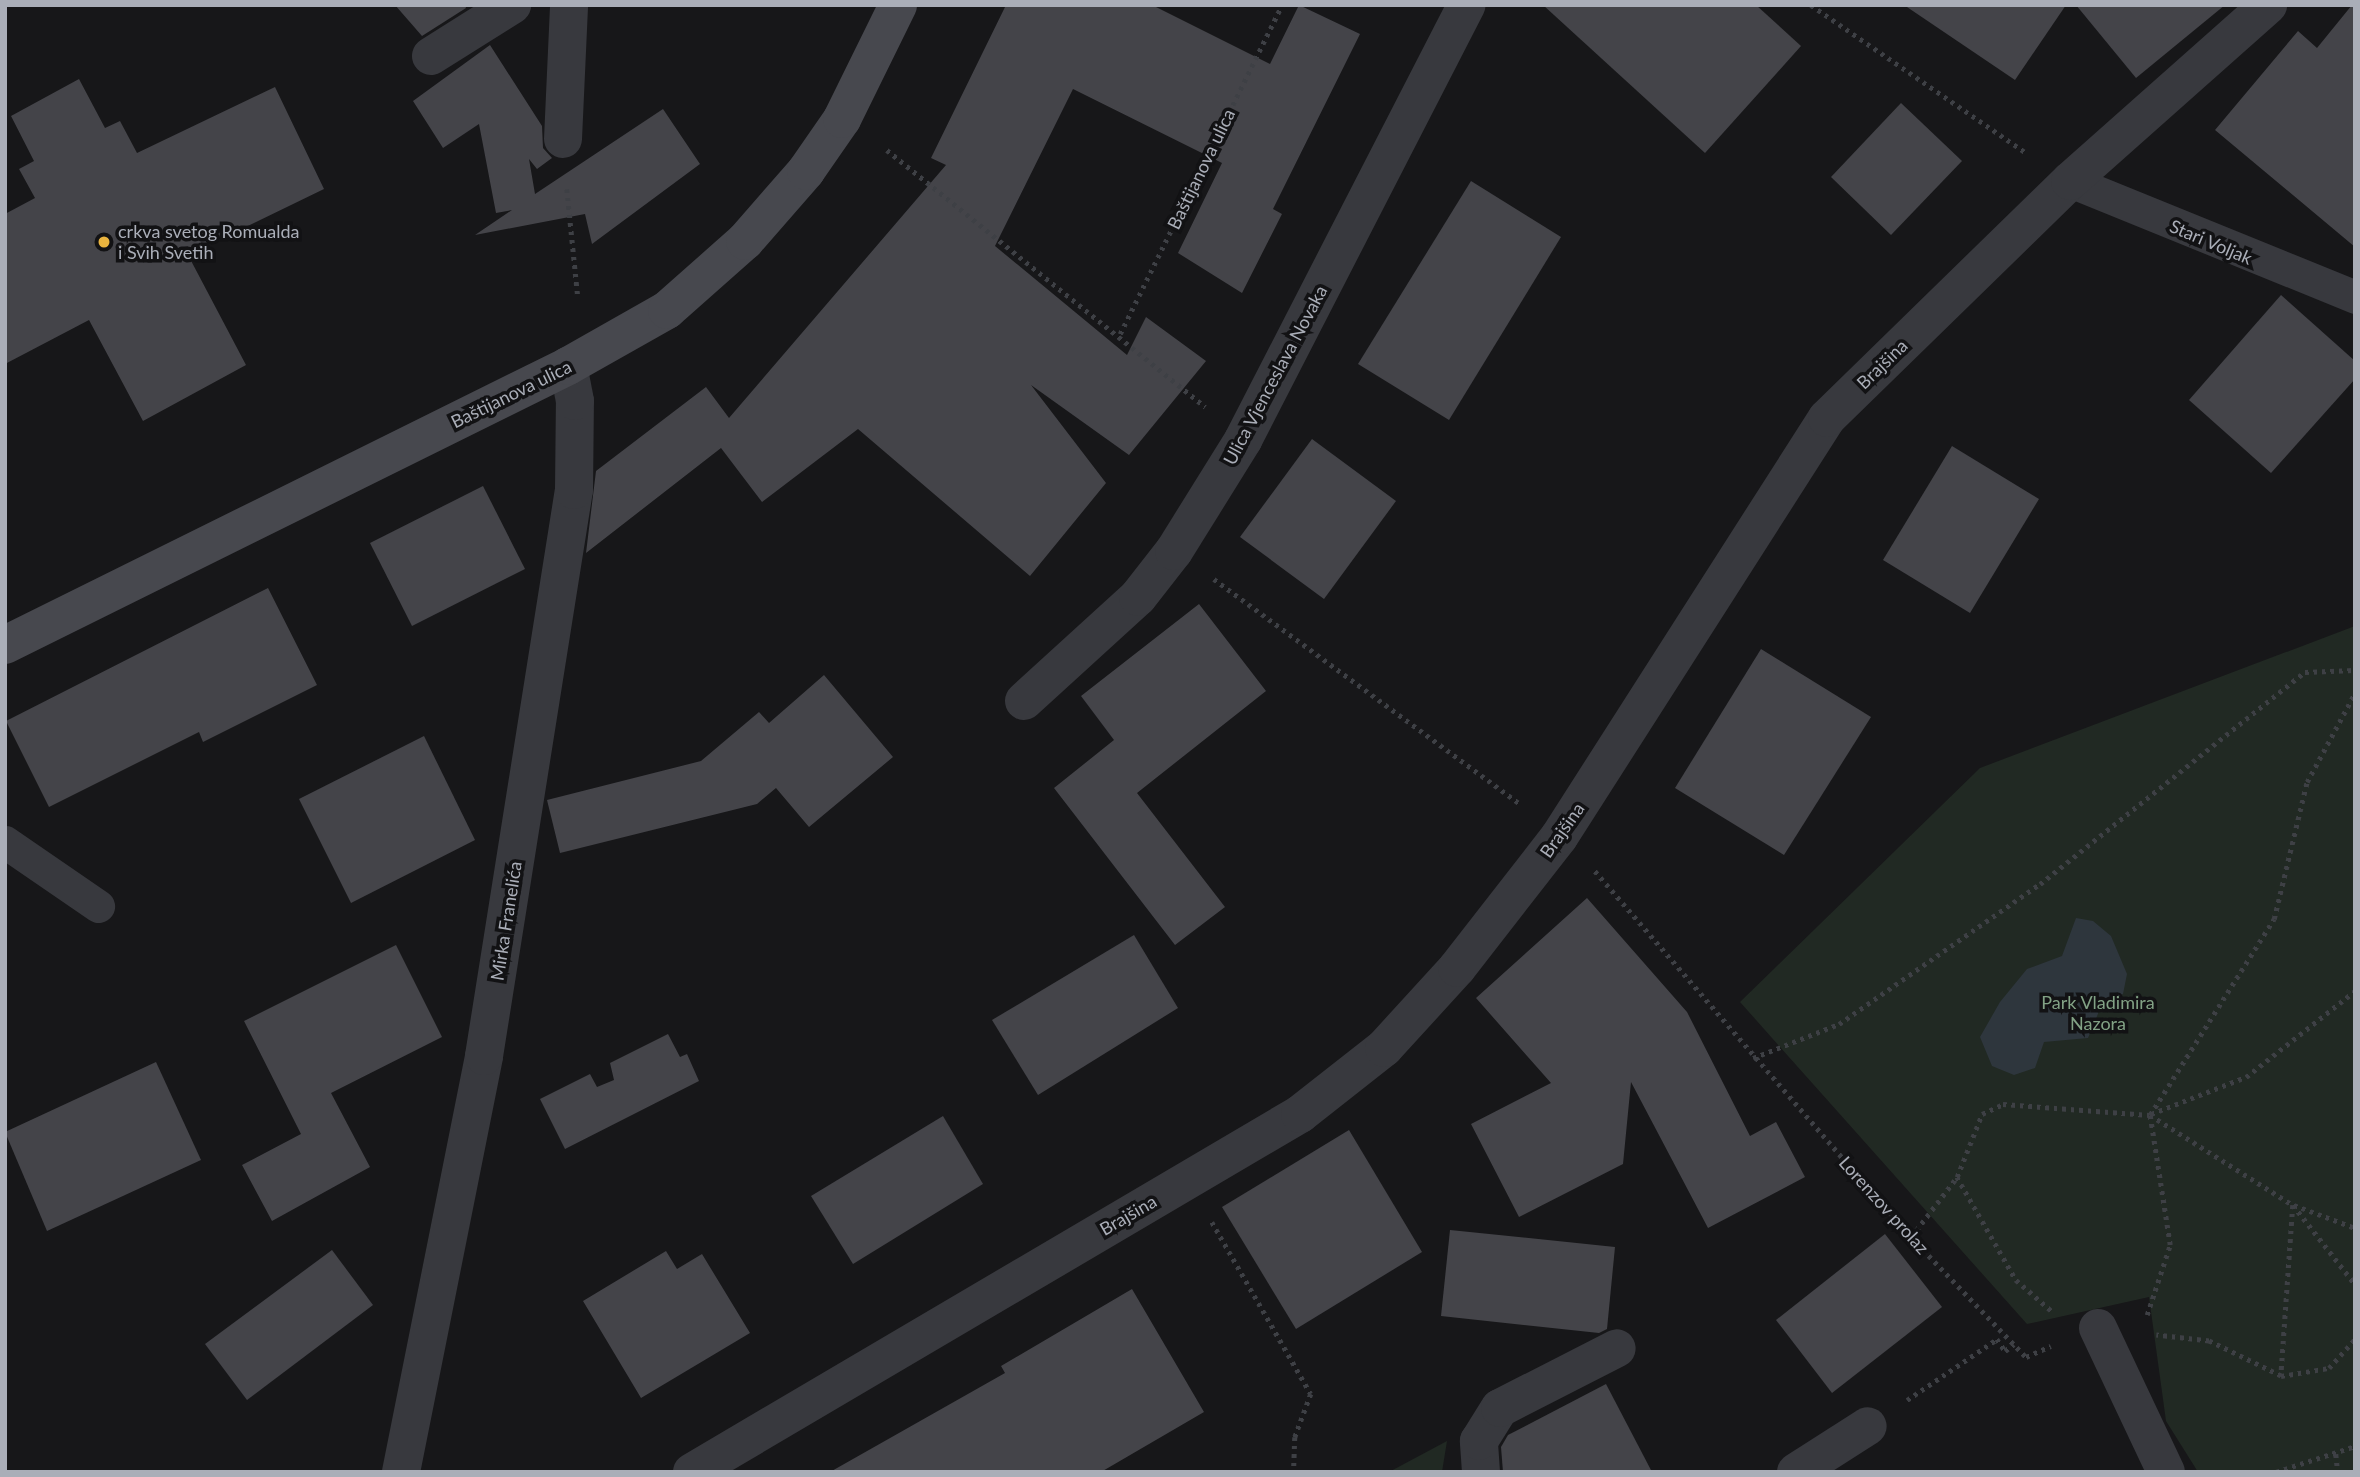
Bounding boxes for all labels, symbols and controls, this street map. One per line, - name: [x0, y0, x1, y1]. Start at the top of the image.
- street label: Baštijanova ulica: [1162, 105, 1240, 233]
- street label: Stari Voljak: [2166, 215, 2256, 269]
- place label: crkva svetog Romualda i Svih Svetih: [118, 221, 300, 264]
- marker: crkva svetog Romualda i Svih Svetih: [96, 234, 112, 250]
- street label: Ulica Vjenceslava Novaka: [1218, 281, 1332, 469]
- street label: Brajšina: [1852, 335, 1912, 393]
- street label: Baštijanova ulica: [447, 355, 575, 433]
- street label: Brajšina: [1535, 798, 1589, 862]
- street label: Mirka Franelića: [486, 860, 526, 982]
- park label: Park Vladimira Nazora: [2041, 992, 2155, 1034]
- street label: Lorenzov prolaz: [1834, 1152, 1934, 1258]
- street label: Brajšina: [1096, 1190, 1160, 1240]

